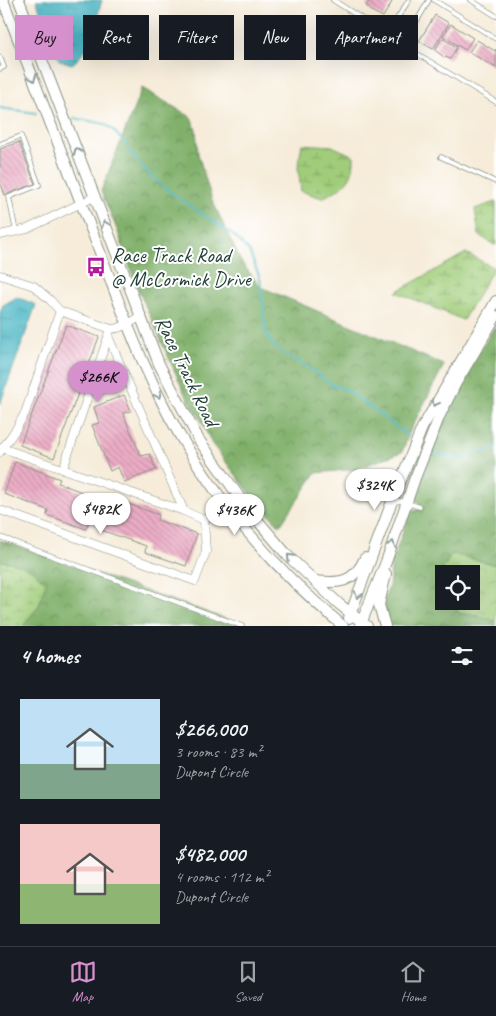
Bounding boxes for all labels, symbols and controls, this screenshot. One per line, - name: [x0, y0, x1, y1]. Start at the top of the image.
- chip: Buy: [15, 15, 73, 60]
- chip: Rent: [83, 15, 149, 60]
- chip: Filters: [159, 15, 234, 60]
- chip: New: [244, 15, 306, 60]
- chip: Apartment: [316, 15, 418, 60]
- one-way arrow: [27, 73, 37, 82]
- one-way arrow: [73, 147, 83, 156]
- one-way arrow: [100, 220, 111, 229]
- place label: Race Track Road @ McCormick Drive: [111, 242, 253, 292]
- bus stop icon: Race Track Road @ McCormick Drive: [85, 256, 107, 278]
- street label: Race Track Road: [149, 312, 226, 434]
- pin: $266K: [63, 360, 133, 403]
- text: $266K: [79, 367, 117, 387]
- one-way arrow: [152, 389, 162, 398]
- one-way arrow: [432, 398, 442, 407]
- pin: $324K: [340, 468, 410, 511]
- text: $324K: [357, 475, 393, 495]
- pin: $482K: [66, 492, 136, 535]
- pin: $436K: [200, 494, 270, 536]
- text: $482K: [83, 499, 119, 519]
- text: $436K: [216, 500, 254, 520]
- one-way arrow: [386, 540, 396, 549]
- one-way arrow: [287, 554, 296, 563]
- map controls: [435, 565, 480, 610]
- button: locate: [435, 565, 480, 610]
- one-way arrow: [354, 590, 364, 599]
- icon: filters: [448, 642, 476, 670]
- text: 4 homes: [20, 643, 79, 669]
- text: $266,000: [175, 716, 246, 742]
- icon: home: [60, 719, 120, 779]
- text: 3 rooms · 83 m²: [175, 742, 261, 762]
- text: Dupont Circle: [175, 762, 248, 782]
- text: $482,000: [175, 841, 245, 867]
- icon: home: [60, 844, 120, 904]
- text: 4 rooms · 112 m²: [175, 867, 269, 887]
- text: Dupont Circle: [175, 887, 248, 907]
- tab: Map: [69, 958, 97, 1005]
- tab: Saved: [234, 958, 262, 1005]
- tab: Home: [399, 958, 427, 1005]

